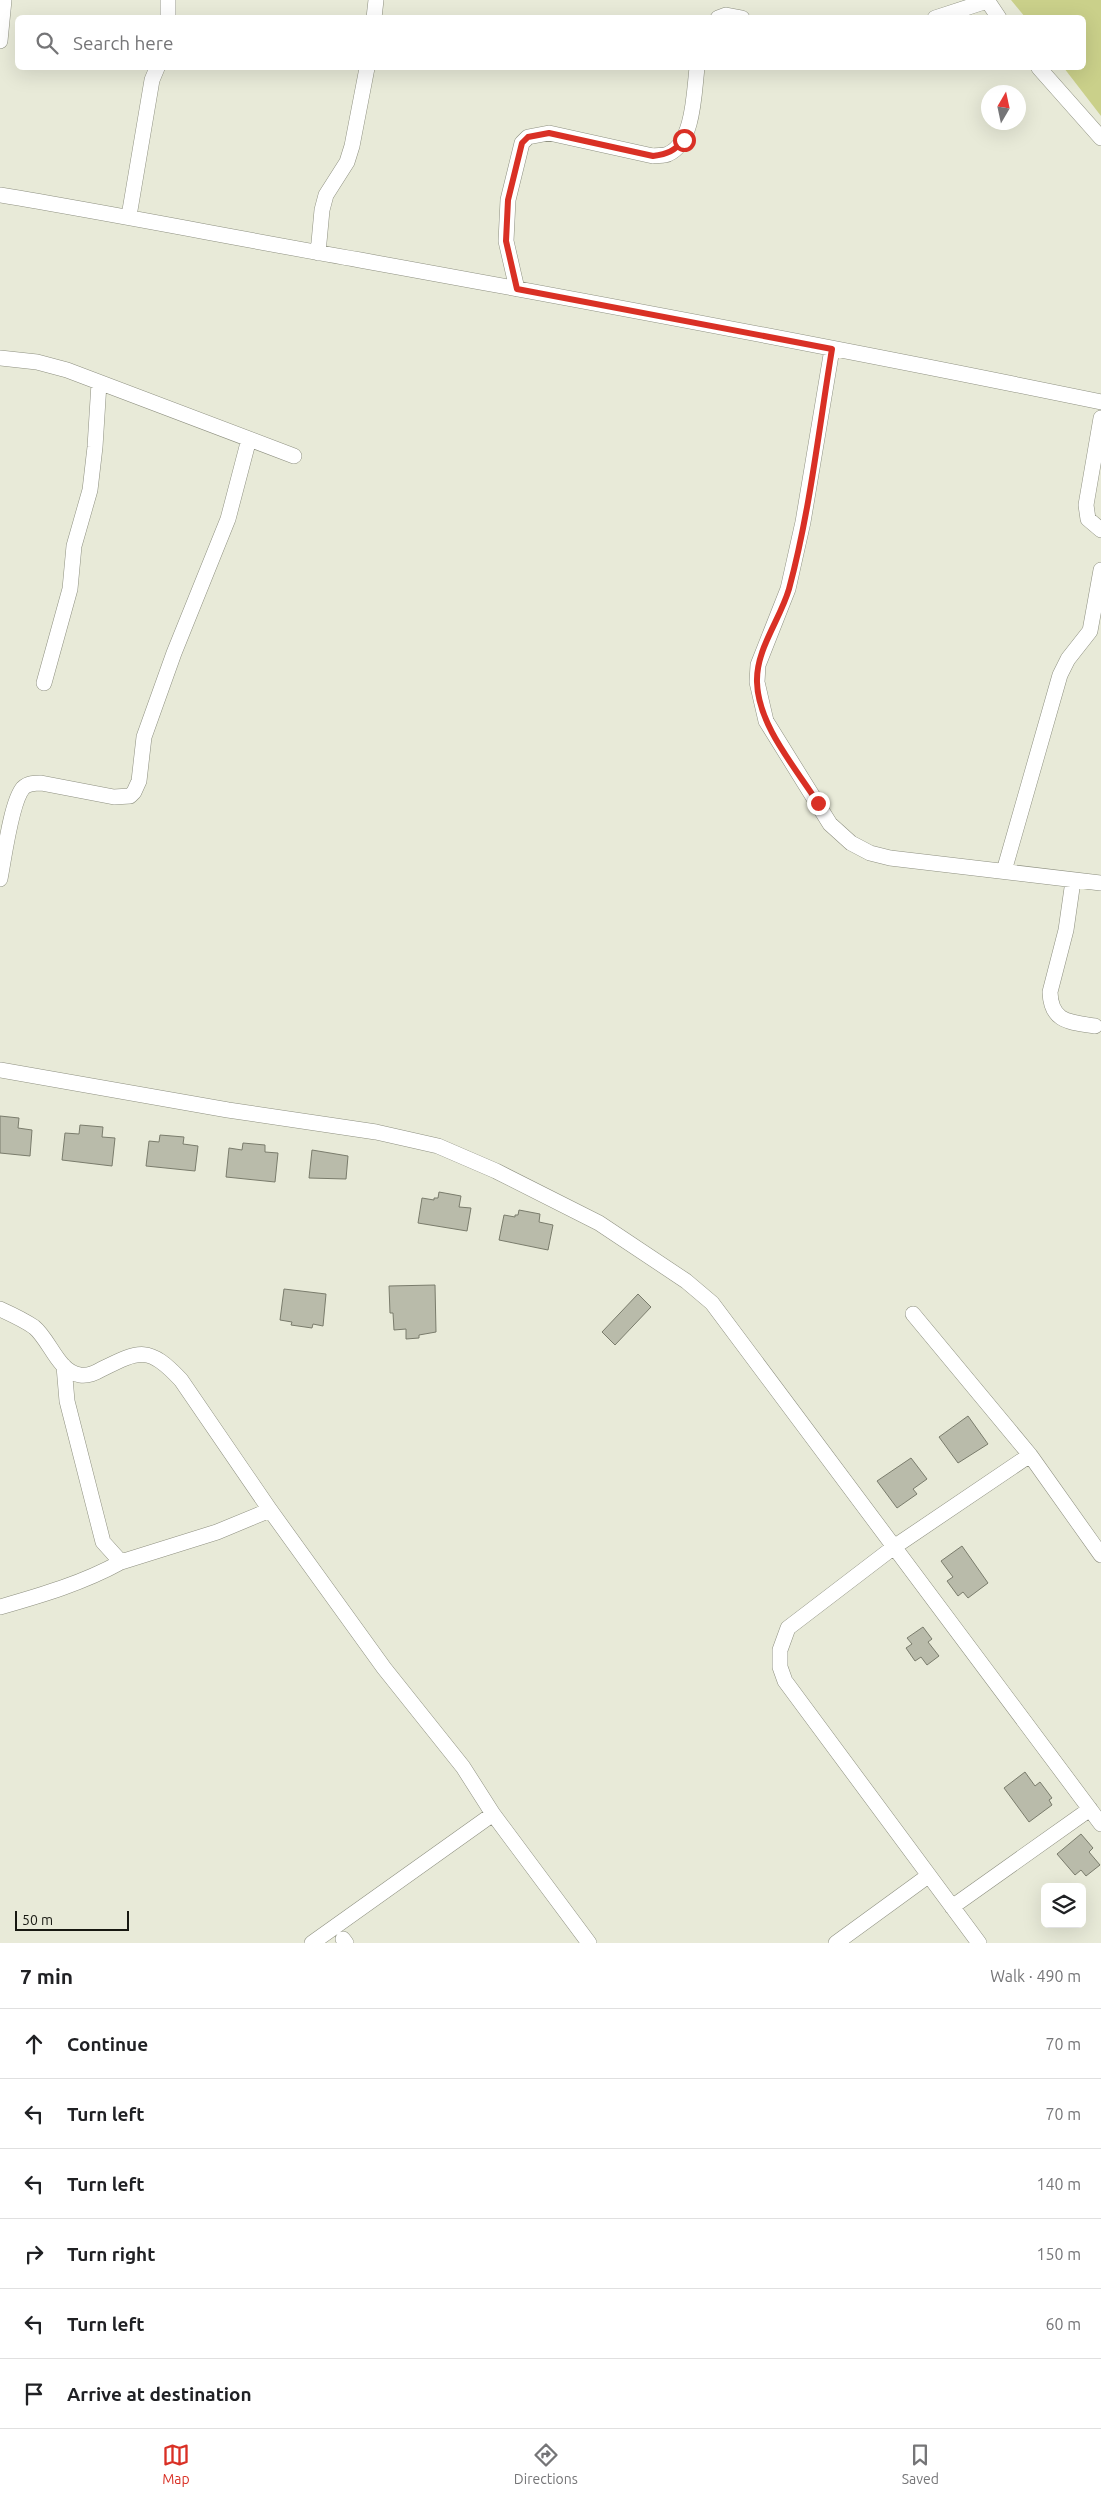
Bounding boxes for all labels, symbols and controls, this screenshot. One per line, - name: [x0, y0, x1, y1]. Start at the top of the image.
- search box: [15, 15, 1086, 70]
- icon: search: [33, 29, 61, 57]
- text: Search here: [73, 32, 173, 54]
- north arrow: [981, 85, 1026, 130]
- route start: [673, 129, 696, 152]
- route end: [807, 792, 830, 815]
- map controls: [1041, 1883, 1086, 1928]
- button: layers: [1041, 1883, 1086, 1928]
- scale bar: [15, 1908, 129, 1931]
- text: 50 m: [22, 1912, 53, 1928]
- text: 7 min: [20, 1964, 73, 1988]
- text: Walk · 490 m: [990, 1967, 1081, 1985]
- icon: ahead: [20, 2030, 48, 2058]
- text: Continue: [67, 2033, 148, 2055]
- text: 70 m: [1045, 2035, 1081, 2053]
- icon: left: [20, 2100, 48, 2128]
- text: Turn left: [67, 2103, 145, 2125]
- text: 70 m: [1045, 2105, 1081, 2123]
- icon: left: [20, 2170, 48, 2198]
- text: Turn left: [67, 2173, 145, 2195]
- text: 140 m: [1036, 2175, 1081, 2193]
- icon: right: [20, 2240, 48, 2268]
- text: Turn right: [67, 2243, 155, 2265]
- text: 150 m: [1036, 2245, 1081, 2263]
- icon: left: [20, 2310, 48, 2338]
- text: Turn left: [67, 2313, 145, 2335]
- text: 60 m: [1045, 2315, 1081, 2333]
- icon: arrive: [20, 2380, 48, 2408]
- text: Arrive at destination: [67, 2383, 252, 2405]
- tab: Map: [162, 2441, 190, 2487]
- tab: Directions: [514, 2441, 578, 2487]
- tab: Saved: [902, 2441, 939, 2487]

